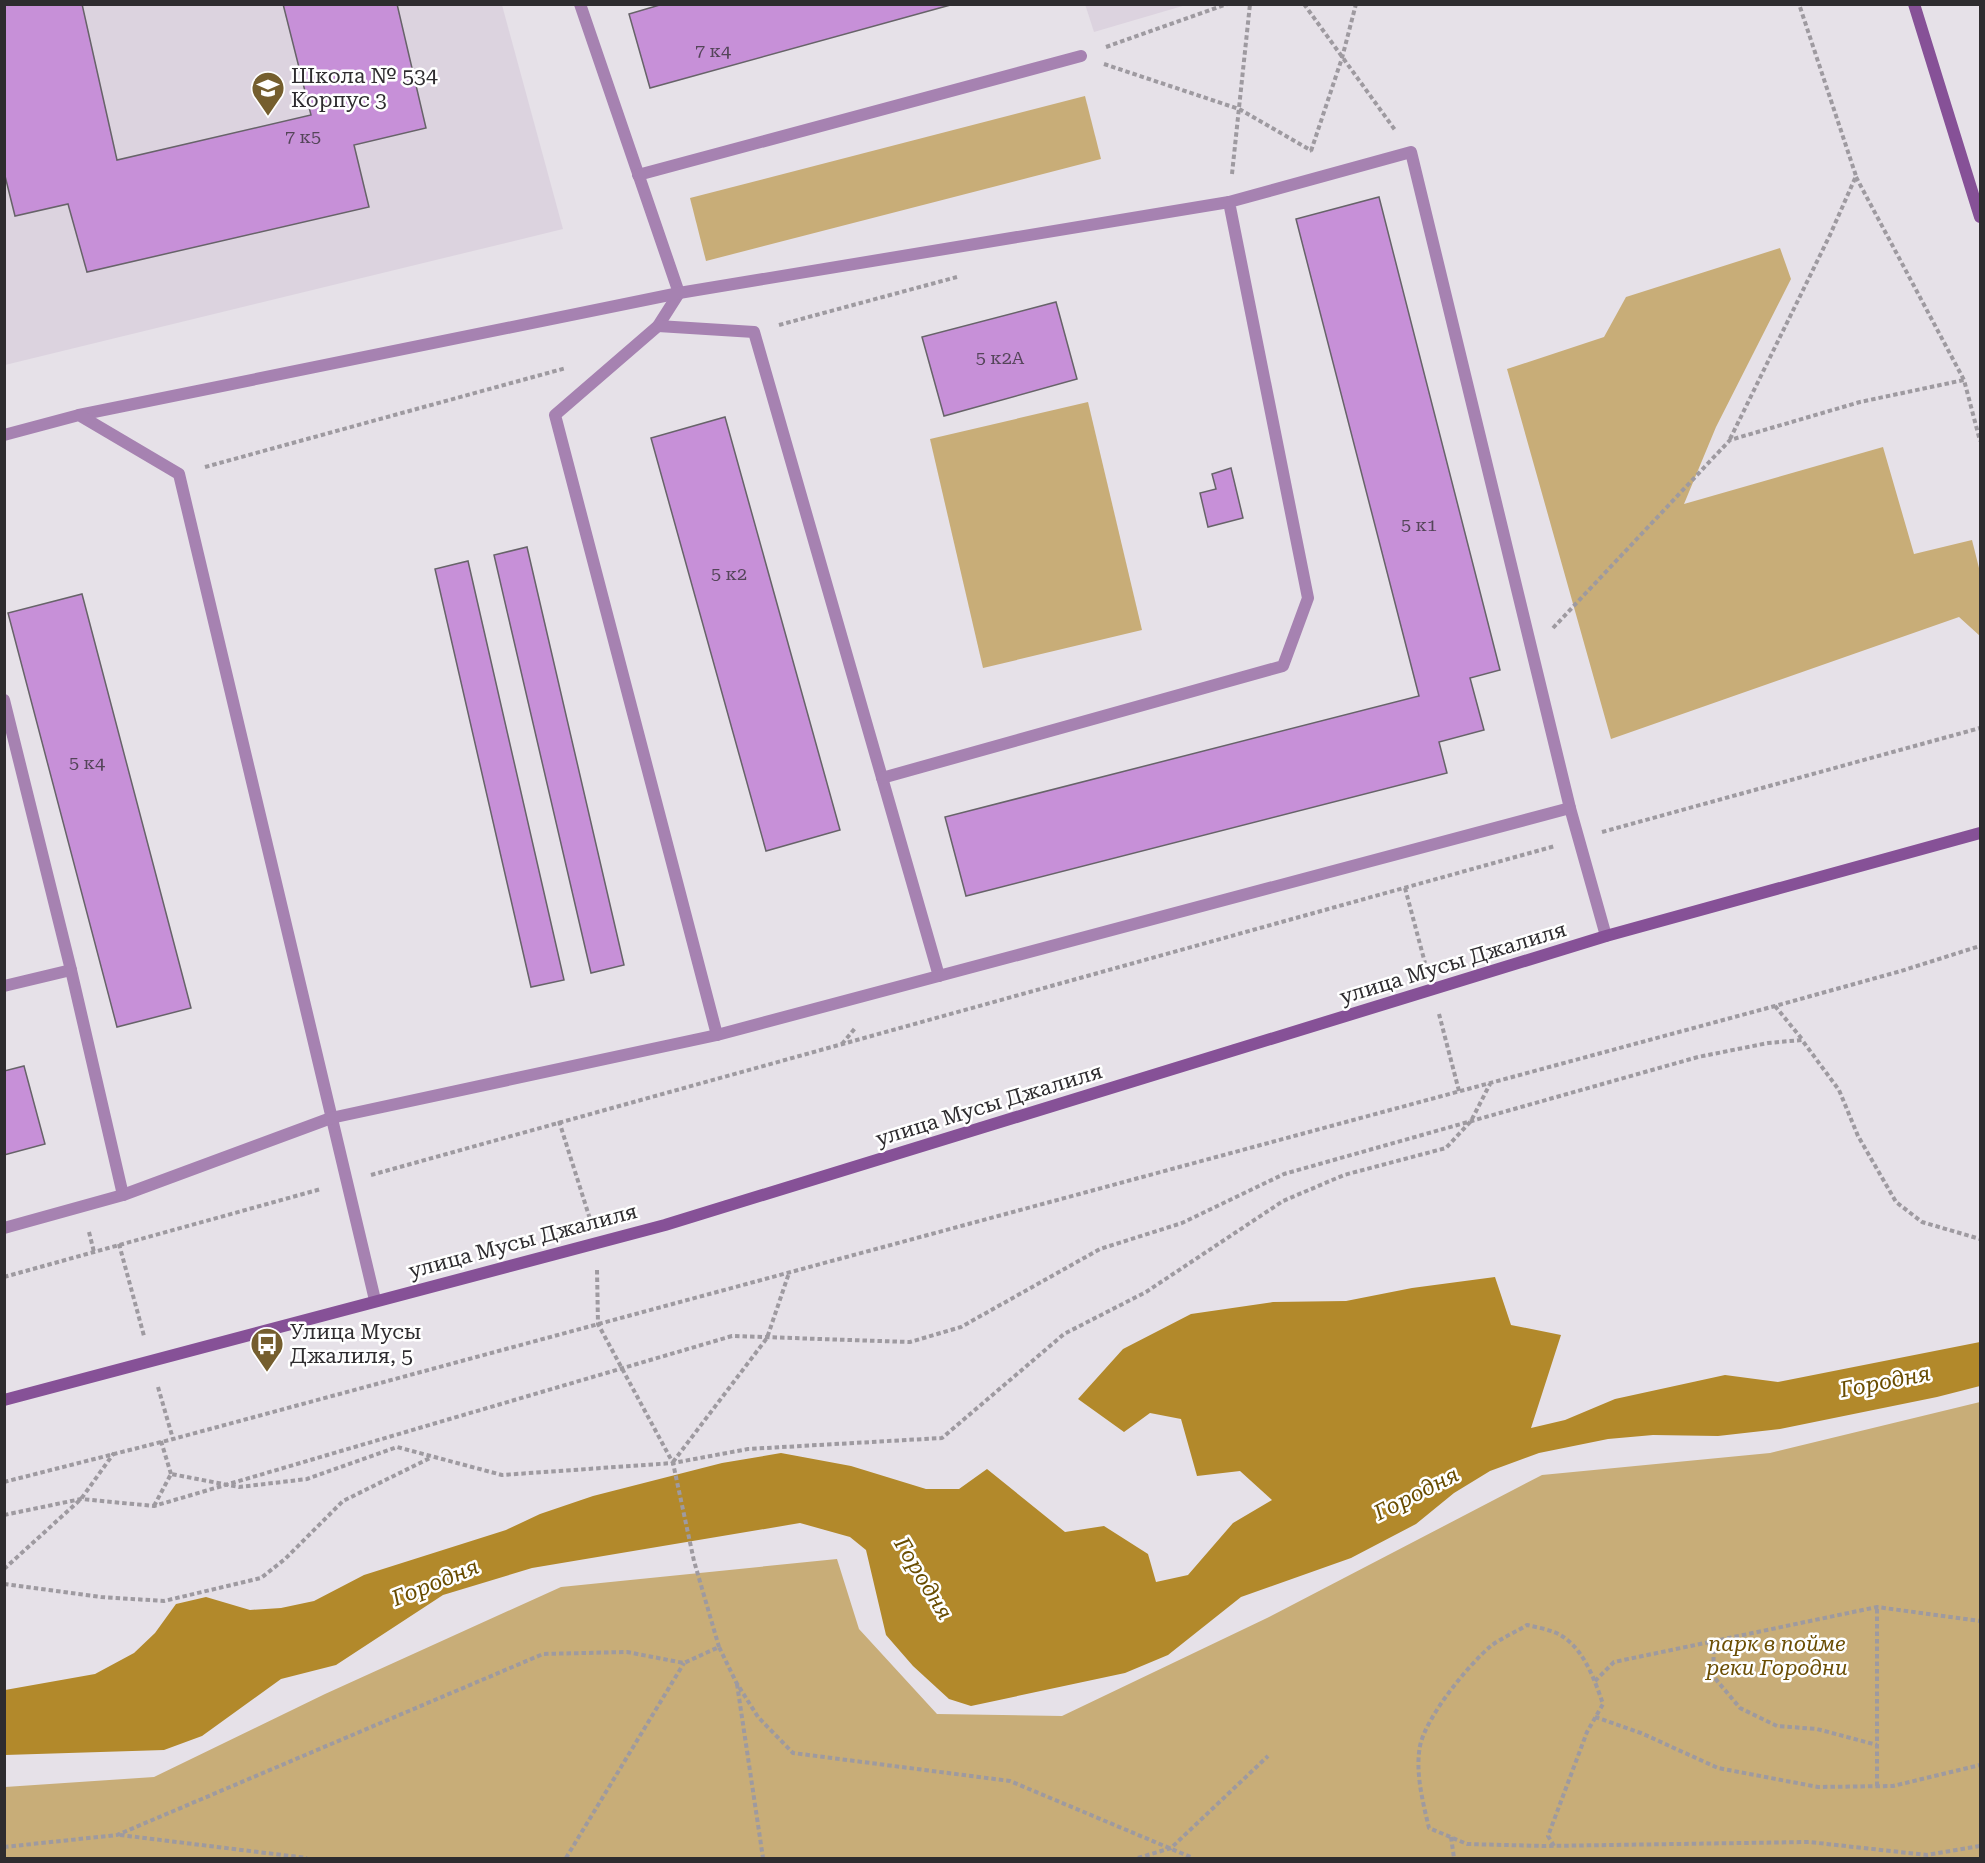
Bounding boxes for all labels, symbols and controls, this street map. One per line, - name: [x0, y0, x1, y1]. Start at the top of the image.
- house number: 7 к4: [695, 40, 731, 61]
- place label: Школа № 534 Корпус 3: [291, 64, 438, 112]
- school or university icon: Школа № 534 Корпус 3: [250, 70, 286, 117]
- house number: 7 к5: [285, 126, 321, 147]
- house number: 5 к2А: [976, 347, 1025, 368]
- house number: 5 к1: [1401, 514, 1437, 535]
- house number: 5 к2: [711, 563, 747, 584]
- house number: 5 к4: [69, 752, 105, 773]
- street label: улица Мусы Джалиля: [1337, 917, 1569, 1009]
- street label: улица Мусы Джалиля: [873, 1059, 1105, 1151]
- street label: улица Мусы Джалиля: [406, 1199, 640, 1283]
- place label: Улица Мусы Джалиля, 5: [290, 1320, 421, 1368]
- bus stop icon: Улица Мусы Джалиля, 5: [249, 1326, 285, 1373]
- water label: Городня: [1837, 1360, 1932, 1403]
- water label: Городня: [1369, 1461, 1463, 1526]
- water label: Городня: [889, 1532, 958, 1624]
- water label: Городня: [387, 1554, 482, 1612]
- park label: парк в пойме реки Городни: [1704, 1632, 1848, 1680]

